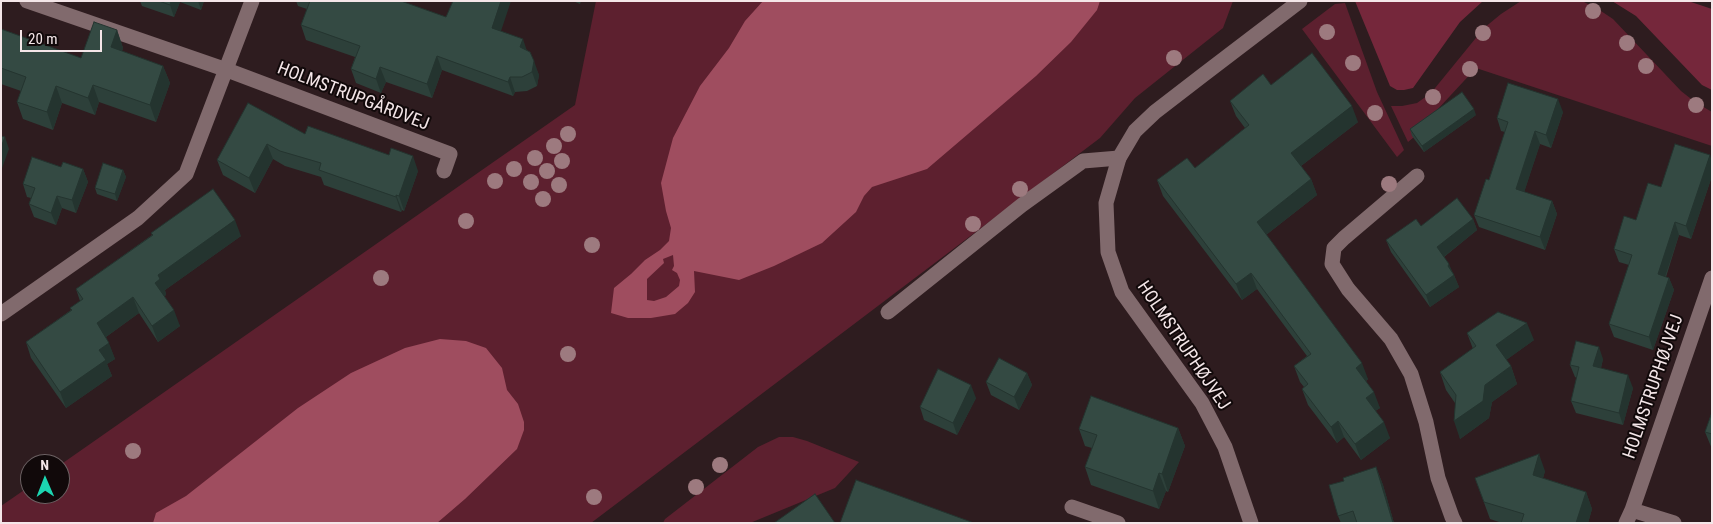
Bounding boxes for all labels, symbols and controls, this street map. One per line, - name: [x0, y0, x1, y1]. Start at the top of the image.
- scale bar: [22, 20, 105, 52]
- text: 20 m: [28, 30, 58, 48]
- street label: HOLMSTRUPGÅRDVEJ: [274, 58, 432, 136]
- street label: HOLMSTRUPHØJVEJ: [1132, 277, 1234, 415]
- street label: HOLMSTRUPHØJVEJ: [1619, 312, 1689, 462]
- north arrow: [20, 454, 70, 504]
- text: N: [40, 457, 49, 473]

